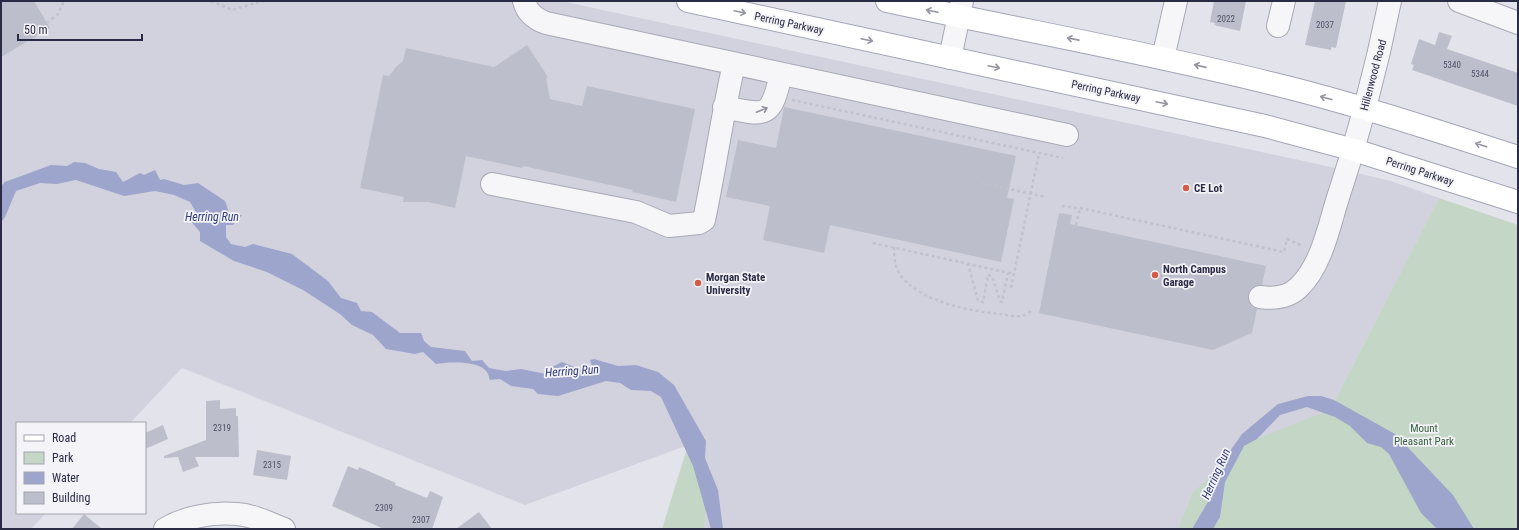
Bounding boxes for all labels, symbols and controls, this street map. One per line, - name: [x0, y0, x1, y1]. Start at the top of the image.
- one-way arrow: [926, 6, 939, 14]
- one-way arrow: [733, 8, 746, 16]
- street label: Perring Parkway: [753, 10, 825, 37]
- house number: 2022: [1217, 14, 1235, 24]
- scale bar: [18, 16, 142, 42]
- house number: 2037: [1316, 20, 1334, 30]
- text: 50 m: [24, 23, 48, 37]
- one-way arrow: [1067, 35, 1080, 43]
- one-way arrow: [860, 36, 873, 44]
- street label: Hillenwood Road: [1358, 38, 1389, 112]
- house number: 5340: [1443, 60, 1461, 70]
- one-way arrow: [1194, 62, 1207, 70]
- one-way arrow: [987, 64, 1000, 72]
- house number: 5344: [1471, 69, 1489, 79]
- street label: Perring Parkway: [1070, 78, 1142, 105]
- one-way arrow: [1320, 94, 1333, 101]
- one-way arrow: [1155, 100, 1168, 108]
- one-way arrow: [756, 106, 768, 114]
- one-way arrow: [1475, 141, 1488, 148]
- street label: Perring Parkway: [1384, 154, 1456, 189]
- place label: CE Lot: [1194, 182, 1223, 195]
- marker: CE Lot: [1181, 183, 1191, 193]
- water label: Herring Run: [185, 210, 239, 224]
- place label: North Campus Garage: [1163, 263, 1226, 289]
- marker: North Campus Garage: [1150, 270, 1160, 280]
- place label: Morgan State University: [706, 271, 765, 297]
- marker: Morgan State University: [693, 278, 703, 288]
- water label: Herring Run: [545, 362, 600, 380]
- legend: [16, 422, 146, 514]
- park label: Mount Pleasant Park: [1394, 422, 1454, 448]
- house number: 2319: [213, 423, 231, 433]
- text: Road: [52, 431, 76, 445]
- water label: Herring Run: [1199, 446, 1234, 502]
- text: Park: [52, 451, 74, 465]
- house number: 2315: [263, 460, 281, 470]
- text: Water: [52, 471, 80, 485]
- text: Building: [52, 491, 90, 505]
- house number: 2309: [375, 503, 393, 513]
- house number: 2307: [412, 515, 430, 525]

